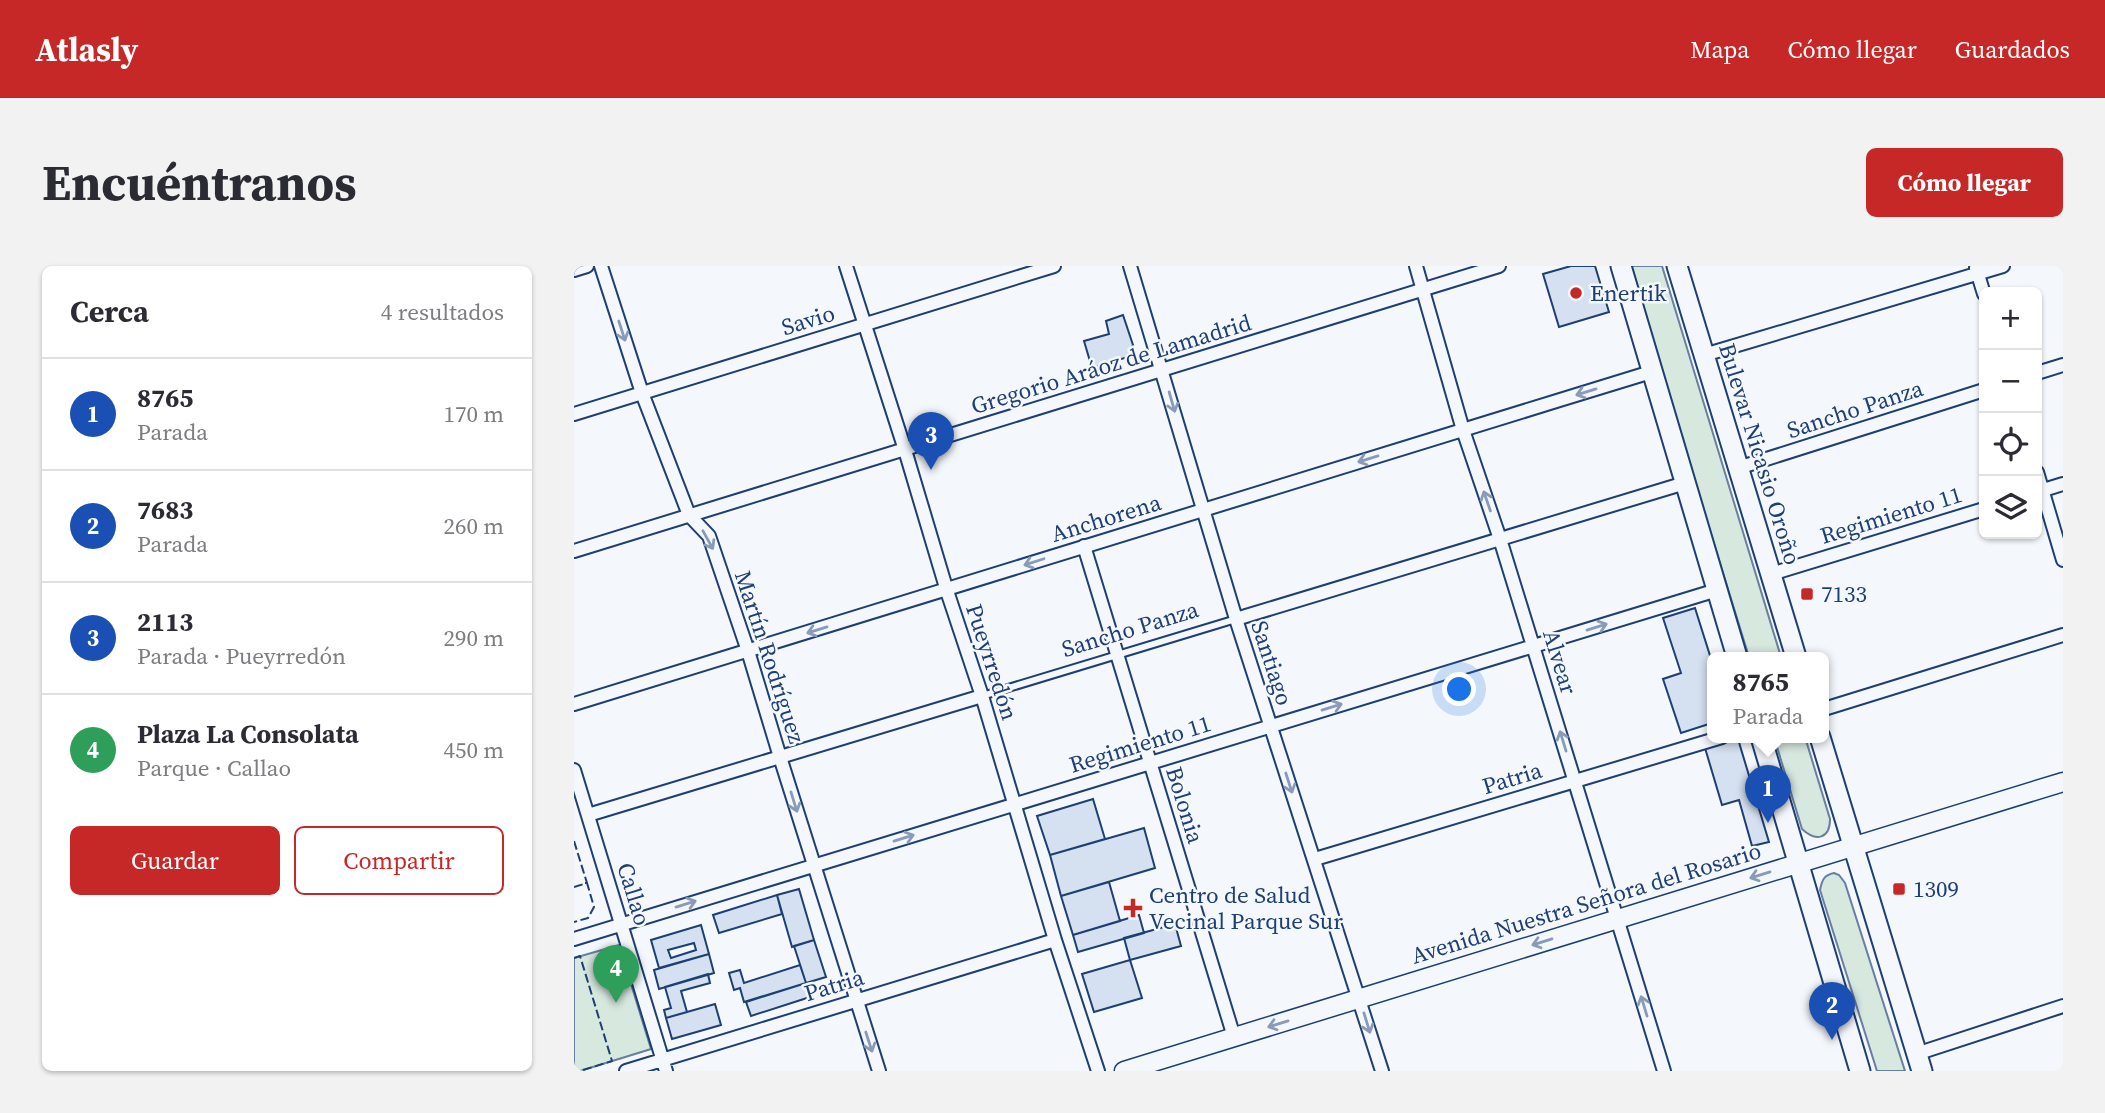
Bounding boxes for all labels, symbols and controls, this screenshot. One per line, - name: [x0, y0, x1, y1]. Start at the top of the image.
- text: Atlasly: [35, 27, 138, 72]
- text: Mapa: [1690, 33, 1749, 66]
- text: Cómo llegar: [1787, 33, 1917, 66]
- text: Guardados: [1955, 33, 2070, 66]
- button: Cómo llegar: [1866, 148, 2063, 217]
- text: Encuéntranos: [42, 149, 356, 216]
- place label: Enertik: [1590, 277, 1667, 309]
- marker: Enertik: [1568, 285, 1584, 301]
- map controls: [1979, 287, 2042, 539]
- button: +: [1979, 287, 2042, 350]
- text: Cerca: [70, 291, 149, 332]
- text: 4 resultados: [381, 296, 504, 328]
- street label: Savio: [777, 297, 839, 343]
- street label: Gregorio Aráoz de Lamadrid: [967, 306, 1255, 422]
- one-way arrow: [616, 320, 629, 342]
- street label: Bulevar Nicasio Oroño: [1711, 339, 1809, 569]
- button: −: [1979, 350, 2042, 413]
- street label: Sancho Panza: [1783, 372, 1927, 446]
- text: 8765: [137, 380, 193, 416]
- one-way arrow: [1575, 387, 1597, 400]
- one-way arrow: [1166, 390, 1179, 412]
- text: 1: [87, 398, 99, 430]
- text: 170 m: [443, 398, 504, 430]
- pin: 3: [908, 412, 954, 470]
- button: locate: [1979, 413, 2042, 476]
- text: Parada: [137, 416, 208, 448]
- one-way arrow: [1358, 453, 1380, 466]
- button: layers: [1979, 476, 2042, 539]
- street label: Regimiento 11: [1816, 478, 1966, 552]
- street label: Anchorena: [1047, 486, 1165, 550]
- one-way arrow: [1480, 490, 1493, 512]
- text: 7683: [137, 492, 193, 528]
- text: 2: [87, 510, 99, 542]
- text: 260 m: [443, 510, 504, 542]
- text: Parada: [137, 528, 208, 560]
- one-way arrow: [702, 529, 716, 549]
- one-way arrow: [1023, 556, 1045, 569]
- street label: Martín Rodríguez: [727, 566, 813, 748]
- place label: 7133: [1821, 578, 1867, 610]
- marker: 7133: [1799, 586, 1815, 602]
- street label: Sancho Panza: [1058, 593, 1203, 665]
- street label: Pueyrredón: [958, 600, 1026, 724]
- text: 2113: [137, 604, 193, 640]
- street label: Santiago: [1243, 617, 1301, 709]
- one-way arrow: [1585, 619, 1607, 632]
- text: 3: [87, 622, 99, 654]
- text: 290 m: [443, 622, 504, 654]
- one-way arrow: [806, 625, 828, 638]
- street label: Alvear: [1535, 626, 1585, 698]
- text: Parada · Pueyrredón: [137, 640, 346, 672]
- popup: [1707, 652, 1829, 743]
- text: 8765: [1733, 664, 1789, 700]
- your location: [1442, 672, 1476, 706]
- one-way arrow: [1321, 700, 1343, 713]
- text: Parada: [1733, 700, 1803, 732]
- street label: Regimiento 11: [1065, 707, 1215, 781]
- text: Plaza La Consolata: [137, 716, 359, 752]
- one-way arrow: [1555, 731, 1568, 753]
- text: 4: [87, 734, 99, 766]
- text: 450 m: [443, 734, 504, 766]
- text: Parque · Callao: [137, 752, 291, 784]
- street label: Patria: [1478, 754, 1546, 802]
- street label: Bolonia: [1158, 763, 1212, 848]
- pin: 1: [1745, 765, 1791, 823]
- one-way arrow: [1284, 771, 1296, 793]
- one-way arrow: [788, 791, 801, 813]
- button: Guardar: [70, 826, 280, 895]
- button: Compartir: [294, 826, 504, 895]
- one-way arrow: [892, 831, 914, 843]
- street label: Avenida Nuestra Señora del Rosario: [1407, 834, 1765, 972]
- street label: Callao: [609, 859, 659, 929]
- one-way arrow: [1749, 870, 1771, 883]
- place label: 1309: [1913, 873, 1959, 905]
- place label: Centro de Salud Vecinal Parque Sur: [1149, 879, 1343, 937]
- marker: 1309: [1891, 881, 1907, 897]
- one-way arrow: [675, 897, 697, 910]
- marker: Centro de Salud Vecinal Parque Sur: [1123, 898, 1143, 918]
- one-way arrow: [1532, 937, 1554, 950]
- pin: 4: [593, 945, 639, 1003]
- street label: Patria: [800, 961, 868, 1009]
- pin: 2: [1809, 982, 1855, 1040]
- one-way arrow: [1636, 995, 1649, 1017]
- one-way arrow: [1361, 1011, 1374, 1033]
- one-way arrow: [1267, 1018, 1289, 1031]
- one-way arrow: [864, 1031, 877, 1053]

